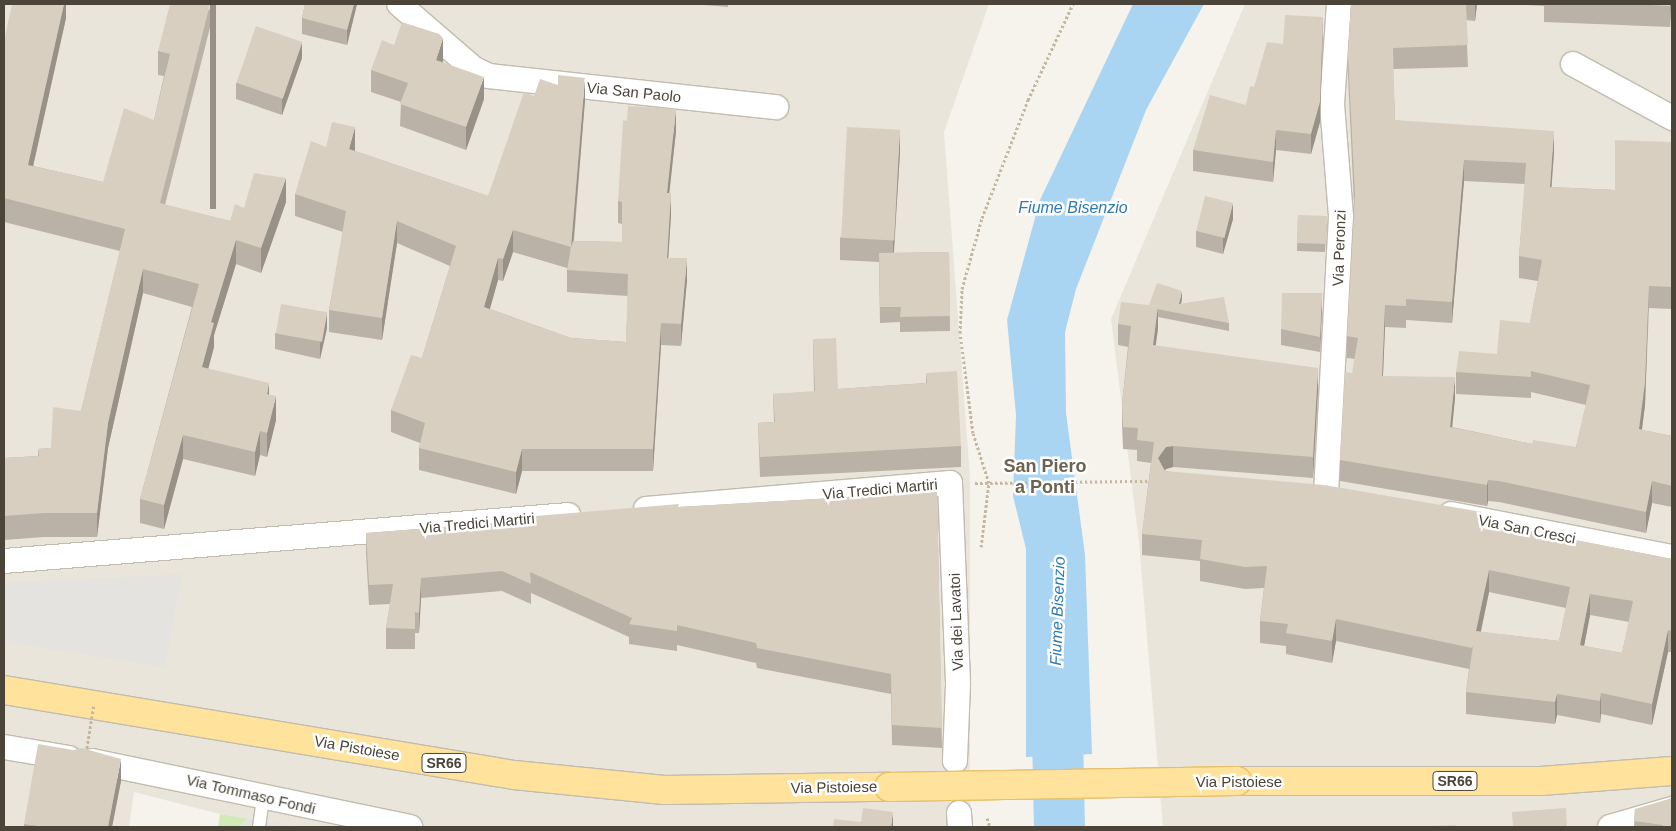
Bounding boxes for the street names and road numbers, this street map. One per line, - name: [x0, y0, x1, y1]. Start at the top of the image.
- street label: Via San Paolo: [586, 78, 682, 106]
- street label: Via Peronzi: [1329, 209, 1349, 287]
- street label: Via Tredici Martiri: [822, 475, 938, 503]
- street label: Via Tredici Martiri: [419, 509, 535, 537]
- street label: Via San Cresci: [1477, 511, 1577, 547]
- street label: Via dei Lavatoi: [945, 573, 967, 671]
- street label: Via Pistoiese: [313, 732, 401, 764]
- road number: SR66: [420, 751, 468, 774]
- road number: SR66: [1431, 769, 1479, 792]
- street label: Via Tommaso Fondi: [185, 770, 317, 818]
- street label: Via Pistoiese: [1196, 773, 1282, 791]
- street label: Via Pistoiese: [791, 777, 877, 797]

